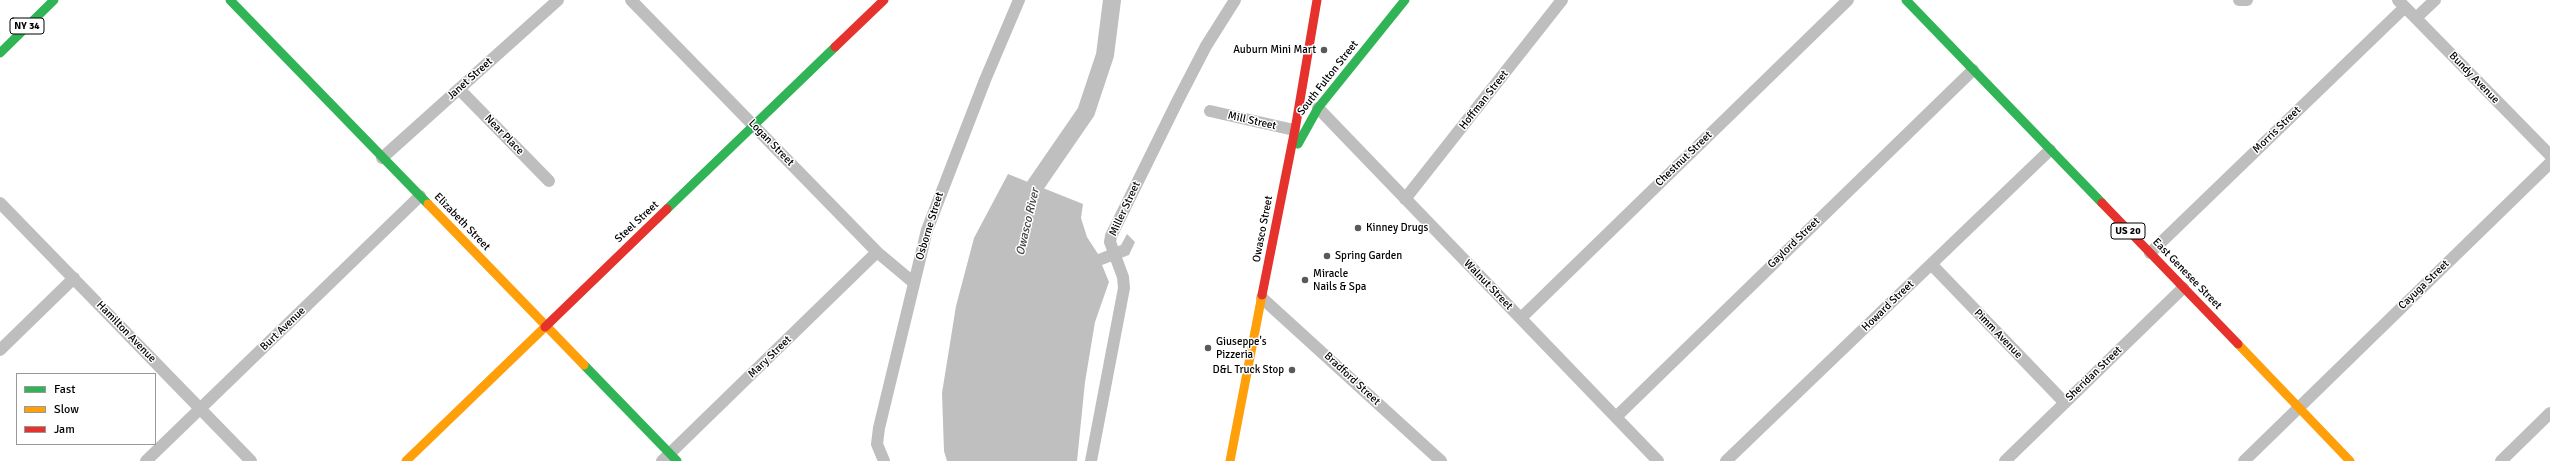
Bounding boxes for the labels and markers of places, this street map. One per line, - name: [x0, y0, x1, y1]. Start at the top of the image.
- place label: Auburn Mini Mart: [1233, 43, 1316, 57]
- marker: Auburn Mini Mart: [1319, 45, 1329, 55]
- place label: Kinney Drugs: [1366, 221, 1428, 235]
- marker: Kinney Drugs: [1353, 223, 1363, 233]
- place label: Spring Garden: [1335, 249, 1402, 263]
- marker: Spring Garden: [1322, 251, 1332, 261]
- place label: Miracle Nails & Spa: [1313, 267, 1366, 293]
- marker: Miracle Nails & Spa: [1300, 275, 1310, 285]
- place label: Giuseppe's Pizzeria: [1216, 335, 1267, 361]
- marker: Giuseppe's Pizzeria: [1203, 343, 1213, 353]
- place label: D&L Truck Stop: [1213, 363, 1284, 377]
- marker: D&L Truck Stop: [1287, 365, 1297, 375]

